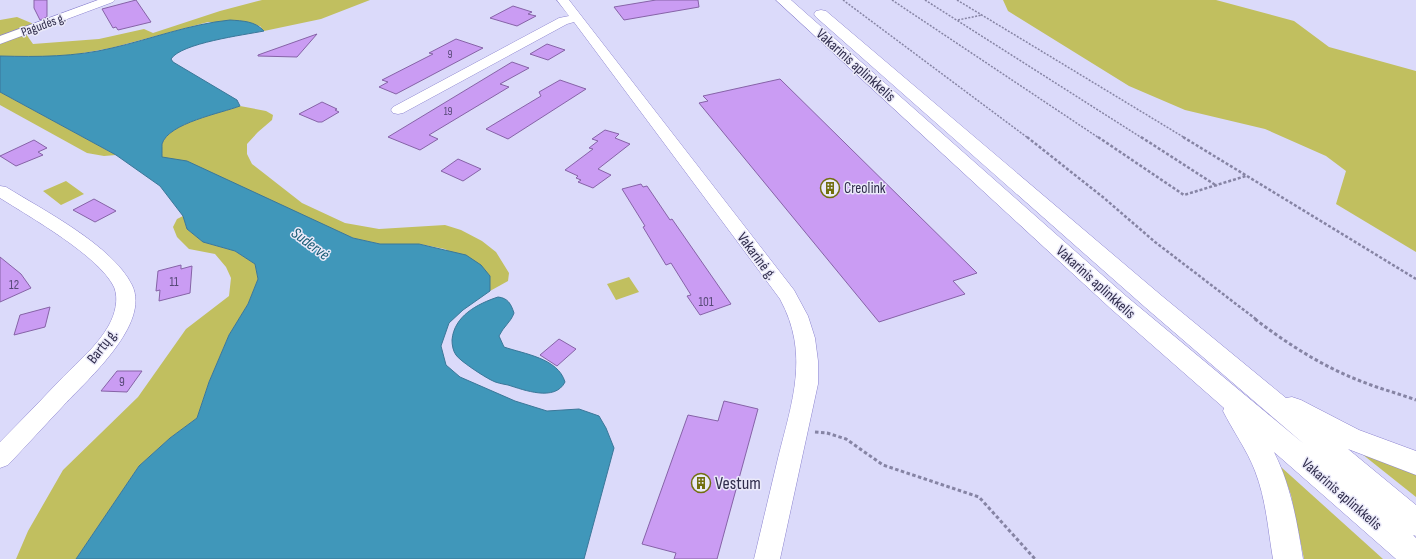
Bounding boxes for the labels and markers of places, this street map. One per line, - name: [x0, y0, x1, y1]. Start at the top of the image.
- building icon: Creolink: [819, 177, 841, 199]
- place label: Creolink: [844, 179, 886, 198]
- building icon: Vestum: [690, 472, 712, 494]
- place label: Vestum: [715, 473, 761, 494]

